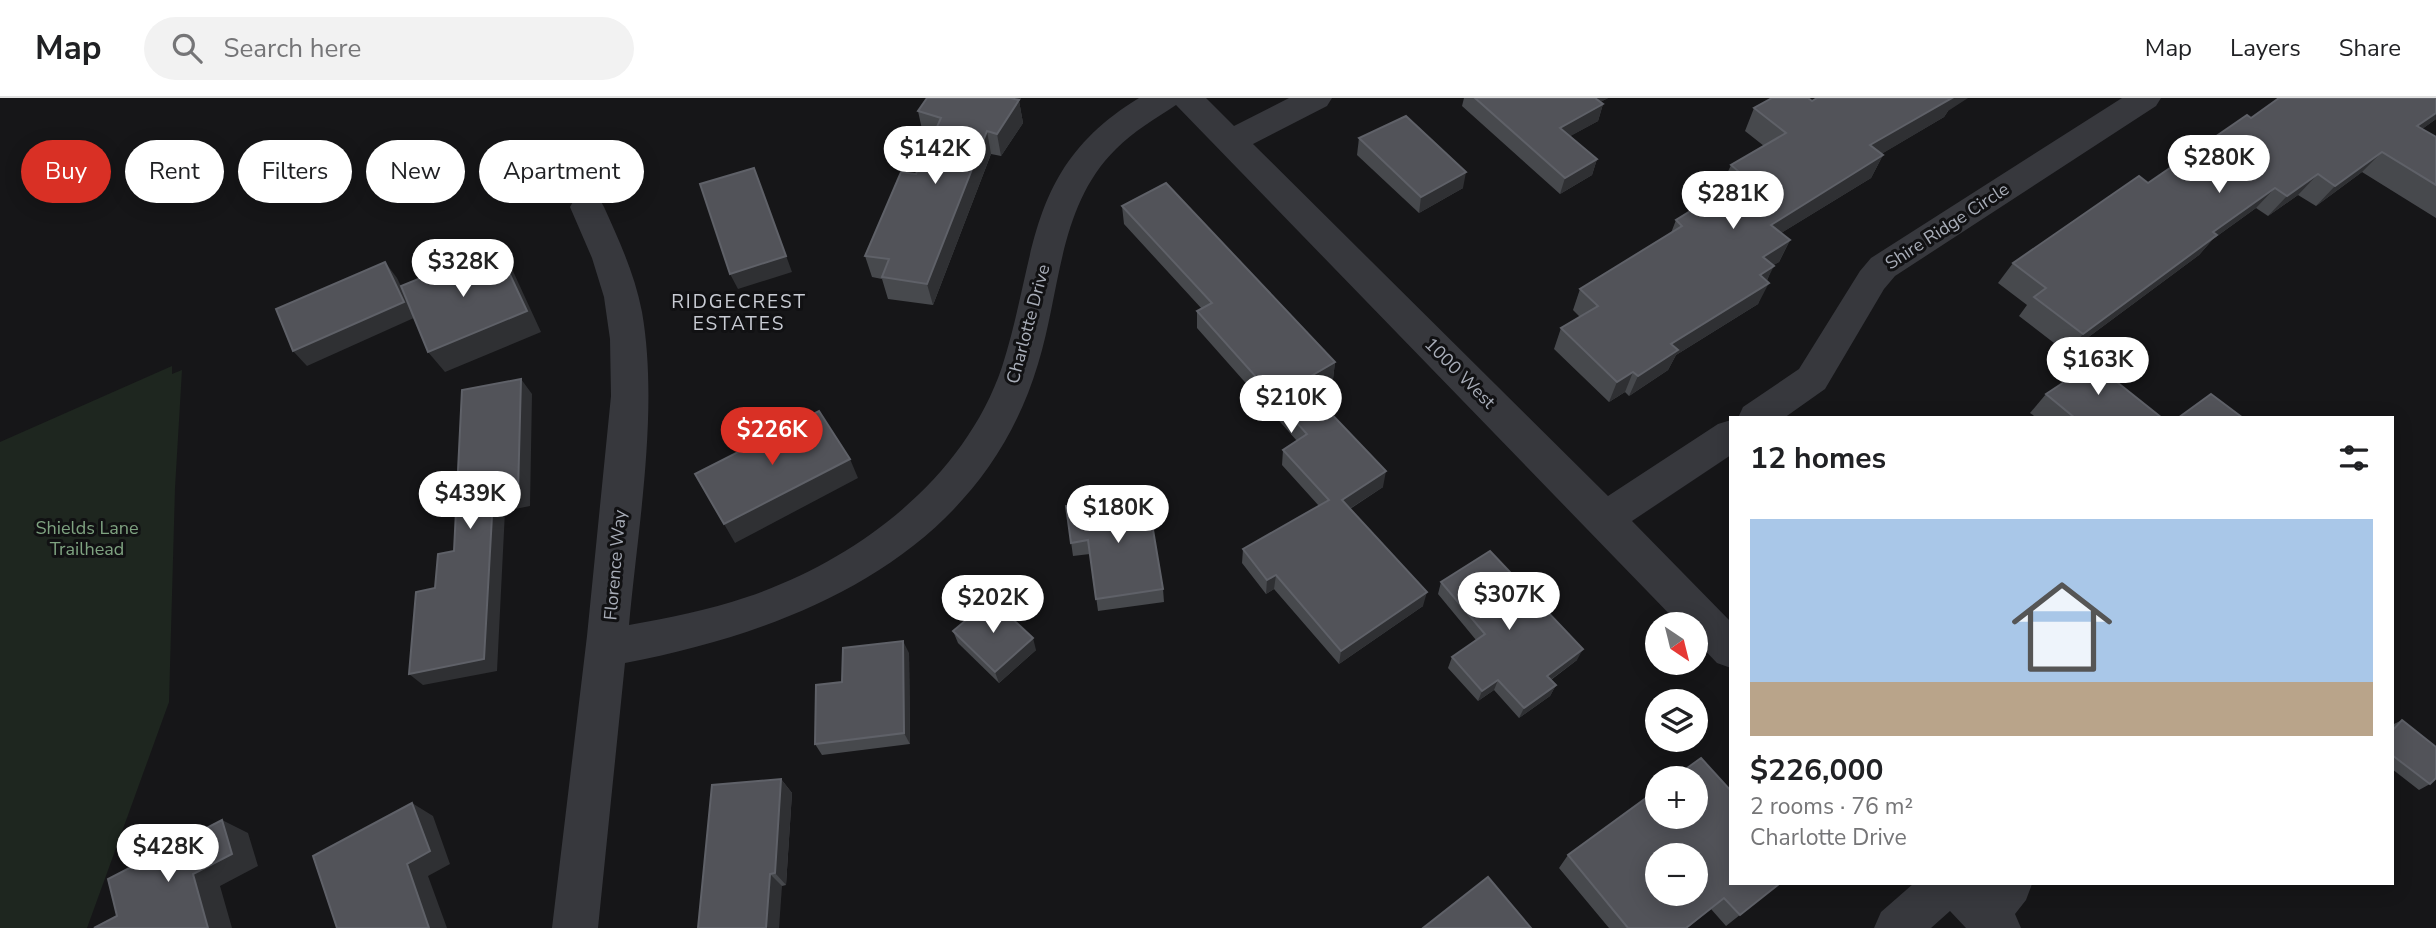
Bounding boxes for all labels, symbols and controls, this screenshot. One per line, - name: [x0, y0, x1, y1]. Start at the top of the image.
- search box: [144, 17, 634, 80]
- text: Map: [35, 26, 102, 71]
- icon: search: [168, 29, 206, 67]
- text: Search here: [224, 31, 361, 66]
- text: Map: [2145, 32, 2192, 64]
- text: Layers: [2230, 32, 2301, 64]
- text: Share: [2339, 32, 2401, 64]
- pin: $142K: [886, 126, 984, 186]
- text: $142K: [900, 133, 970, 164]
- pin: $280K: [2170, 136, 2268, 195]
- chip: Buy: [21, 140, 111, 203]
- chip: Rent: [125, 140, 224, 203]
- chip: Filters: [238, 140, 352, 203]
- chip: New: [366, 140, 465, 203]
- chip: Apartment: [479, 140, 644, 203]
- text: $280K: [2184, 142, 2254, 173]
- pin: $281K: [1684, 172, 1782, 231]
- street label: Shire Ridge Circle: [1880, 177, 2014, 275]
- text: $281K: [1698, 178, 1768, 209]
- pin: $328K: [414, 240, 512, 299]
- text: $328K: [428, 246, 498, 277]
- street label: Charlotte Drive: [1001, 262, 1055, 386]
- district label: RIDGECREST ESTATES: [671, 289, 807, 337]
- street label: 1000 West: [1419, 332, 1501, 414]
- pin: $163K: [2049, 338, 2147, 397]
- text: $163K: [2063, 344, 2133, 375]
- pin: $210K: [1242, 376, 1340, 435]
- text: $210K: [1256, 382, 1326, 413]
- pin: $226K: [723, 408, 821, 467]
- text: $226K: [737, 414, 807, 445]
- text: 12 homes: [1750, 438, 1886, 479]
- icon: filters: [2335, 439, 2373, 477]
- pin: $439K: [421, 472, 519, 531]
- text: $439K: [435, 478, 505, 509]
- pin: $180K: [1069, 486, 1167, 545]
- text: $180K: [1083, 492, 1153, 523]
- street label: Florence Way: [598, 508, 632, 621]
- park label: Shields Lane Trailhead: [35, 516, 139, 561]
- icon: home: [1999, 564, 2125, 690]
- pin: $307K: [1460, 573, 1558, 632]
- pin: $202K: [944, 575, 1042, 635]
- text: $307K: [1474, 579, 1544, 610]
- text: $202K: [958, 582, 1028, 613]
- north arrow: [1645, 612, 1708, 676]
- map controls: [1645, 612, 1708, 906]
- button: layers: [1645, 689, 1708, 752]
- text: $226,000: [1750, 750, 1883, 791]
- button: +: [1645, 766, 1708, 829]
- text: 2 rooms · 76 m²: [1750, 791, 1913, 822]
- text: Charlotte Drive: [1750, 822, 1907, 853]
- pin: $428K: [119, 824, 217, 884]
- text: $428K: [133, 831, 203, 862]
- button: −: [1645, 843, 1708, 906]

